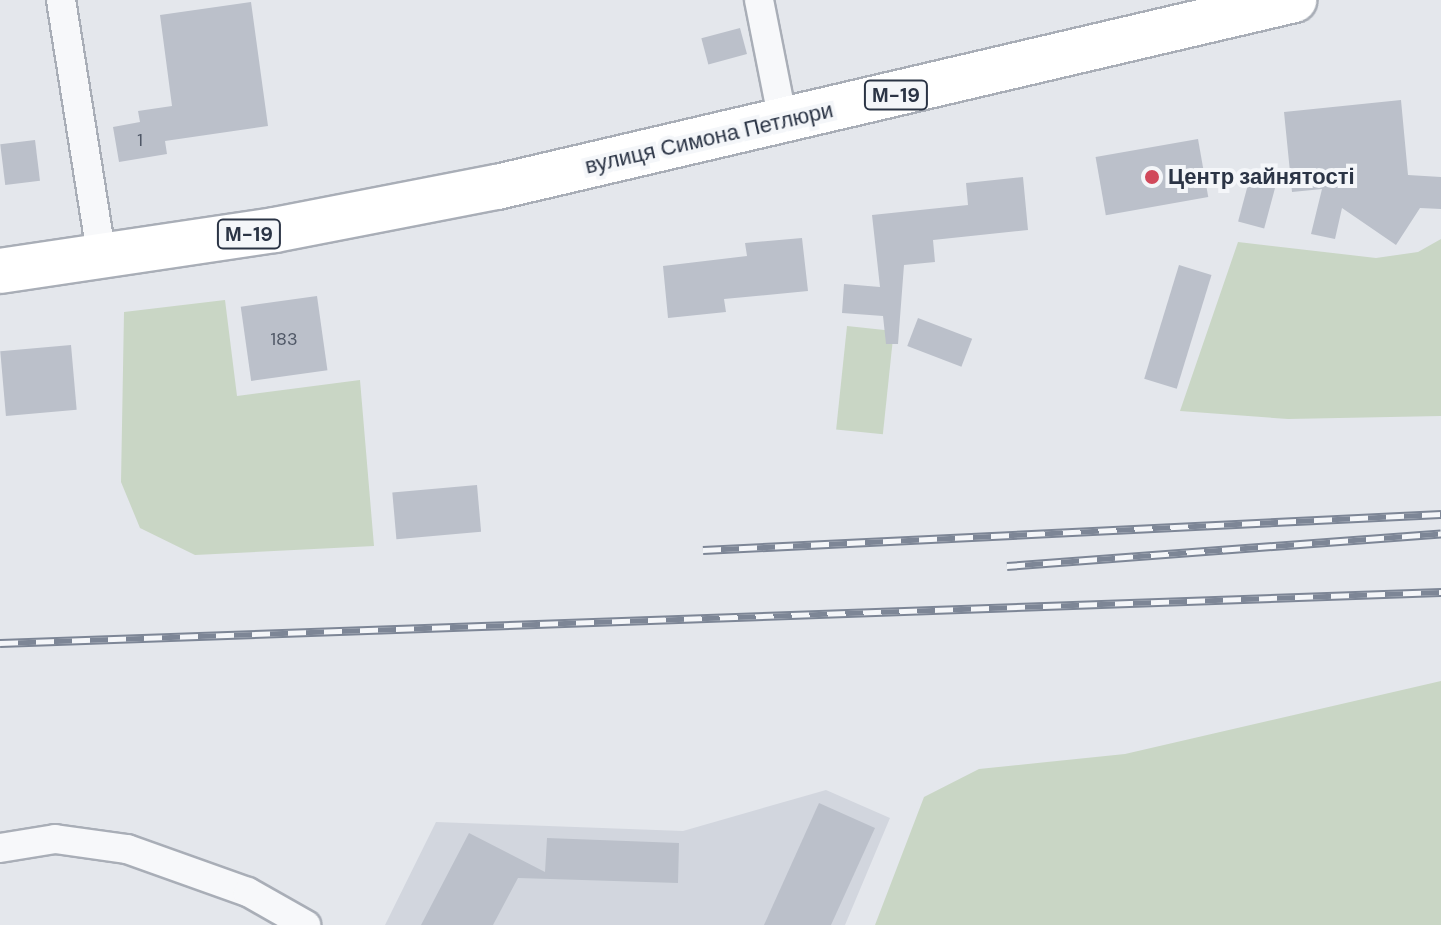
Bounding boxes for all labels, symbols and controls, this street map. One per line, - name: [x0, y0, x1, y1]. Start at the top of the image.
- road number: М-19: [862, 79, 930, 111]
- street label: вулиця Симона Петлюри: [582, 97, 836, 179]
- house number: 1: [137, 129, 143, 151]
- place label: Центр зайнятості: [1168, 164, 1355, 190]
- marker: Центр зайнятості: [1143, 168, 1161, 186]
- road number: М-19: [215, 218, 283, 250]
- house number: 183: [270, 328, 298, 350]

